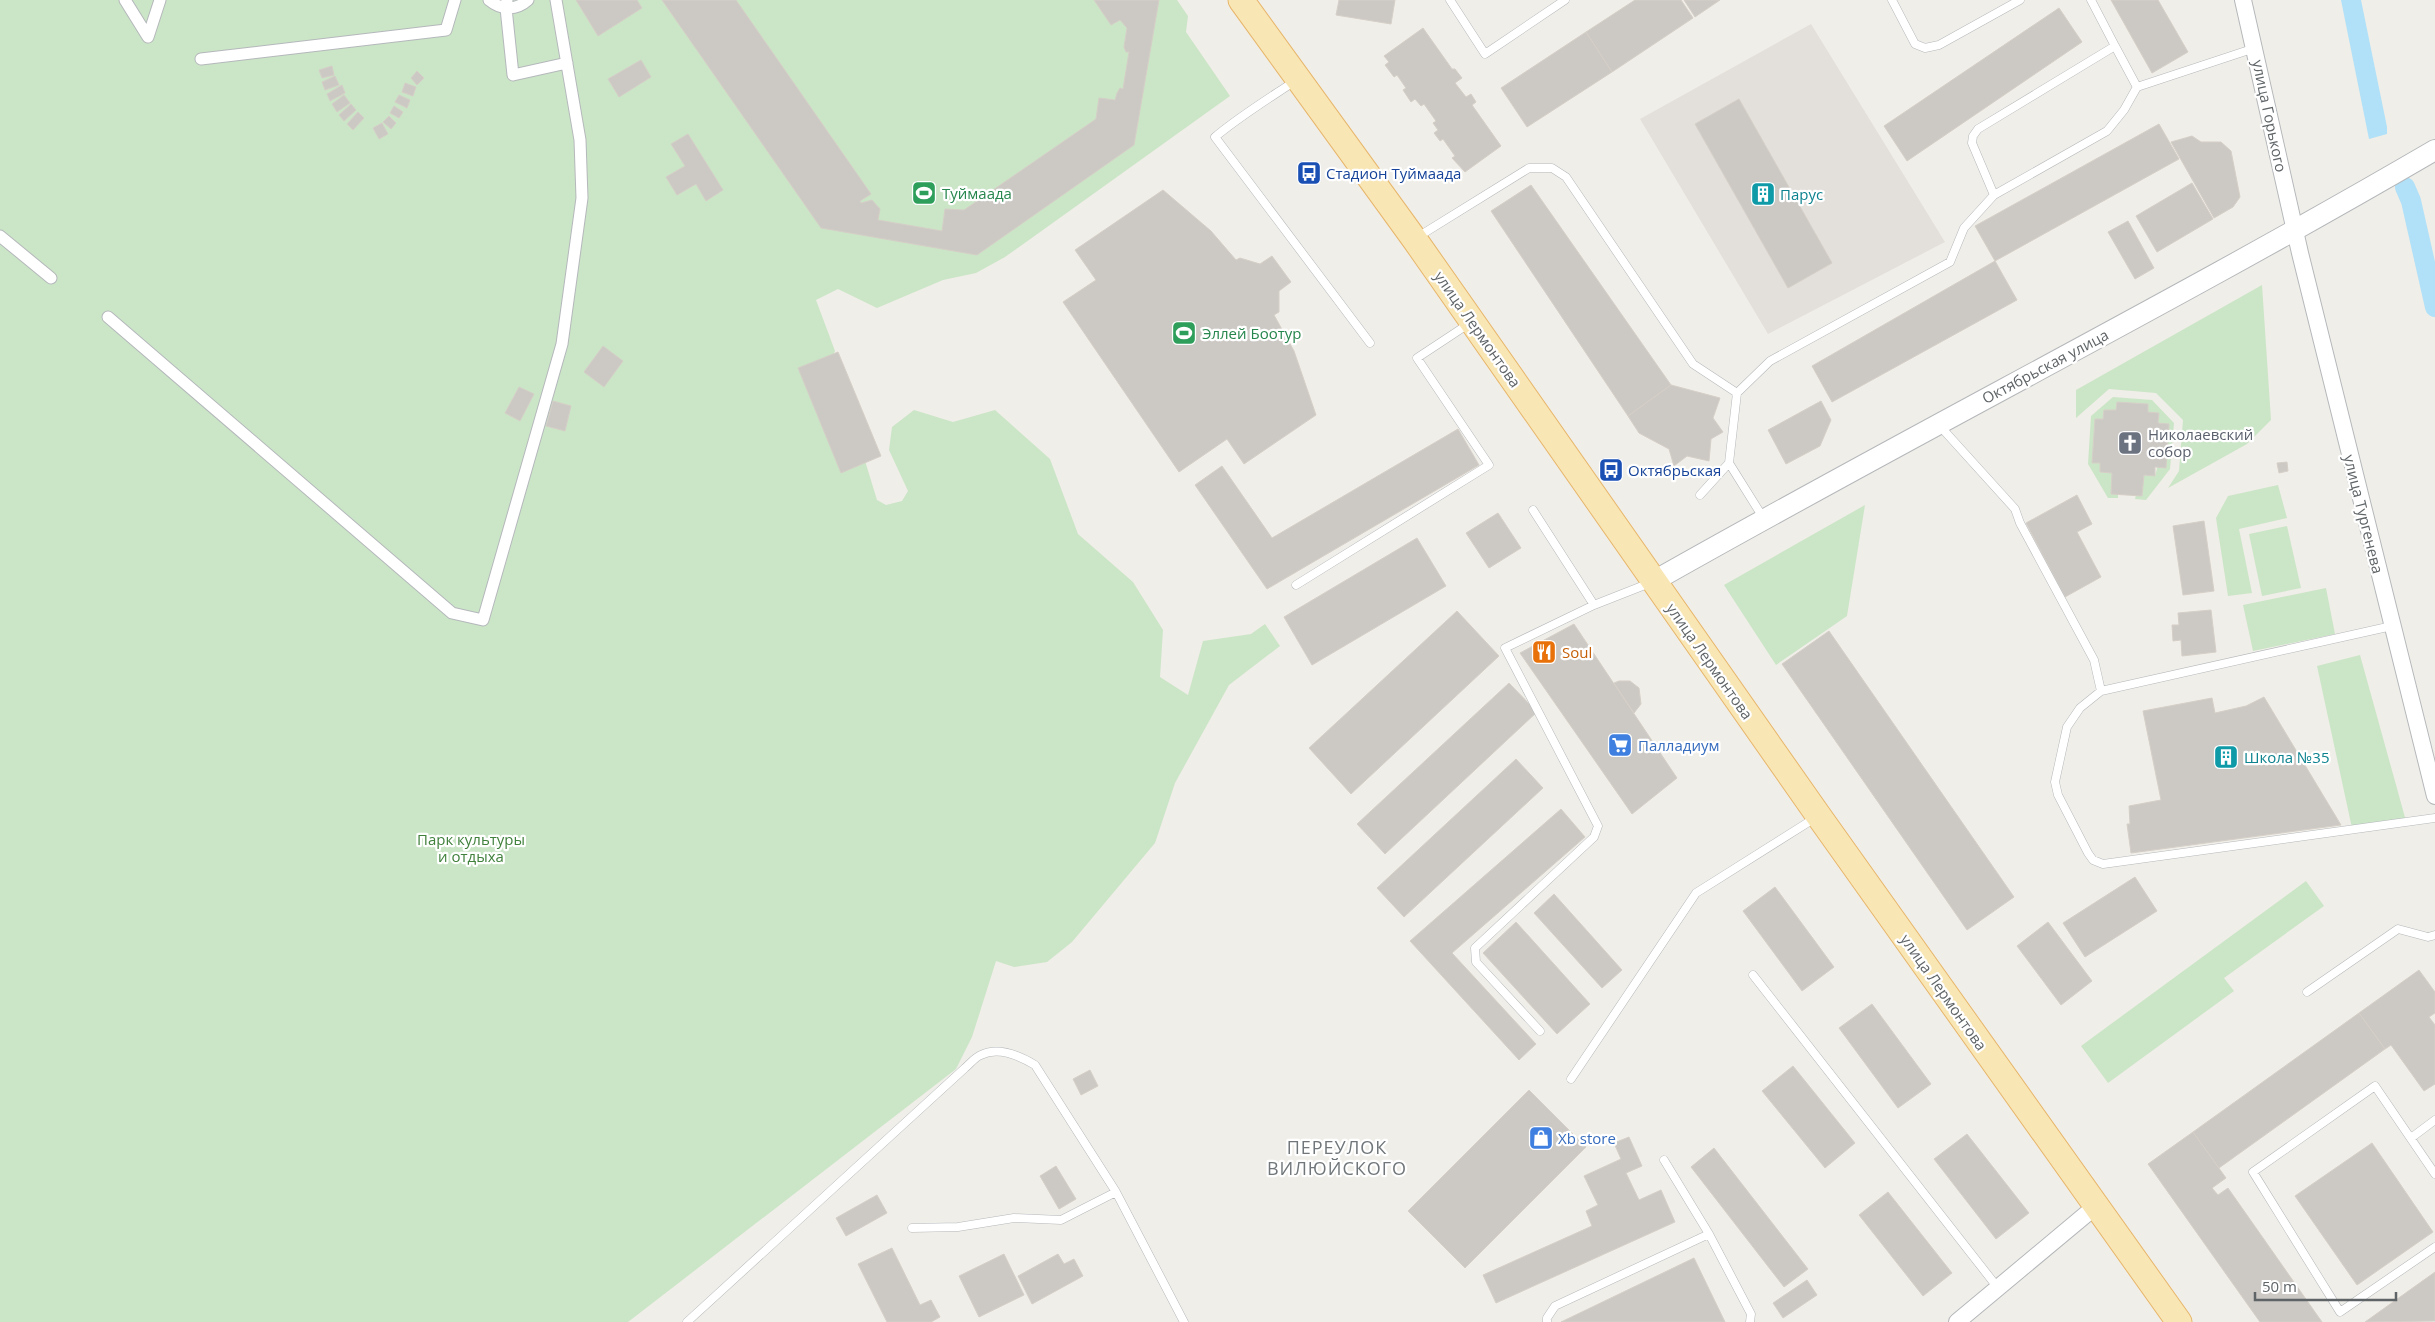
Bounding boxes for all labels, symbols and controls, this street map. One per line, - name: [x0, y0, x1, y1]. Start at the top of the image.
- street label: улица Горького: [2248, 58, 2292, 174]
- bus stop icon: Стадион Туймаада: [1296, 160, 1322, 186]
- place label: Стадион Туймаада: [1326, 163, 1461, 183]
- sports icon: Туймаада: [911, 180, 937, 206]
- building icon: Парус: [1750, 181, 1776, 207]
- place label: Туймаада: [942, 183, 1012, 203]
- place label: Парус: [1780, 184, 1823, 204]
- street label: улица Лермонтова: [1430, 267, 1526, 391]
- sports icon: Эллей Боотур: [1171, 320, 1197, 346]
- place label: Эллей Боотур: [1202, 323, 1301, 343]
- street label: Октябрьская улица: [1978, 324, 2112, 408]
- place label: Николаевский собор: [2148, 424, 2253, 461]
- church icon: Николаевский собор: [2117, 430, 2143, 456]
- street label: улица Тургенева: [2340, 452, 2388, 576]
- bus stop icon: Октябрьская: [1598, 457, 1624, 483]
- place label: Октябрьская: [1628, 460, 1721, 480]
- street label: улица Лермонтова: [1662, 599, 1758, 723]
- restaurant icon: Soul: [1531, 639, 1557, 665]
- place label: Soul: [1562, 642, 1592, 662]
- supermarket icon: Палладиум: [1607, 732, 1633, 758]
- place label: Палладиум: [1638, 735, 1719, 755]
- building icon: Школа №35: [2213, 744, 2239, 770]
- place label: Школа №35: [2244, 747, 2330, 767]
- park label: Парк культуры и отдыха: [417, 829, 525, 866]
- street label: улица Лермонтова: [1896, 930, 1992, 1054]
- shop icon: Xb store: [1528, 1125, 1554, 1151]
- place label: Xb store: [1558, 1128, 1616, 1148]
- district label: ПЕРЕУЛОК ВИЛЮЙСКОГО: [1267, 1135, 1407, 1180]
- scale bar: [2255, 1270, 2396, 1302]
- text: 50 m: [2262, 1276, 2297, 1296]

